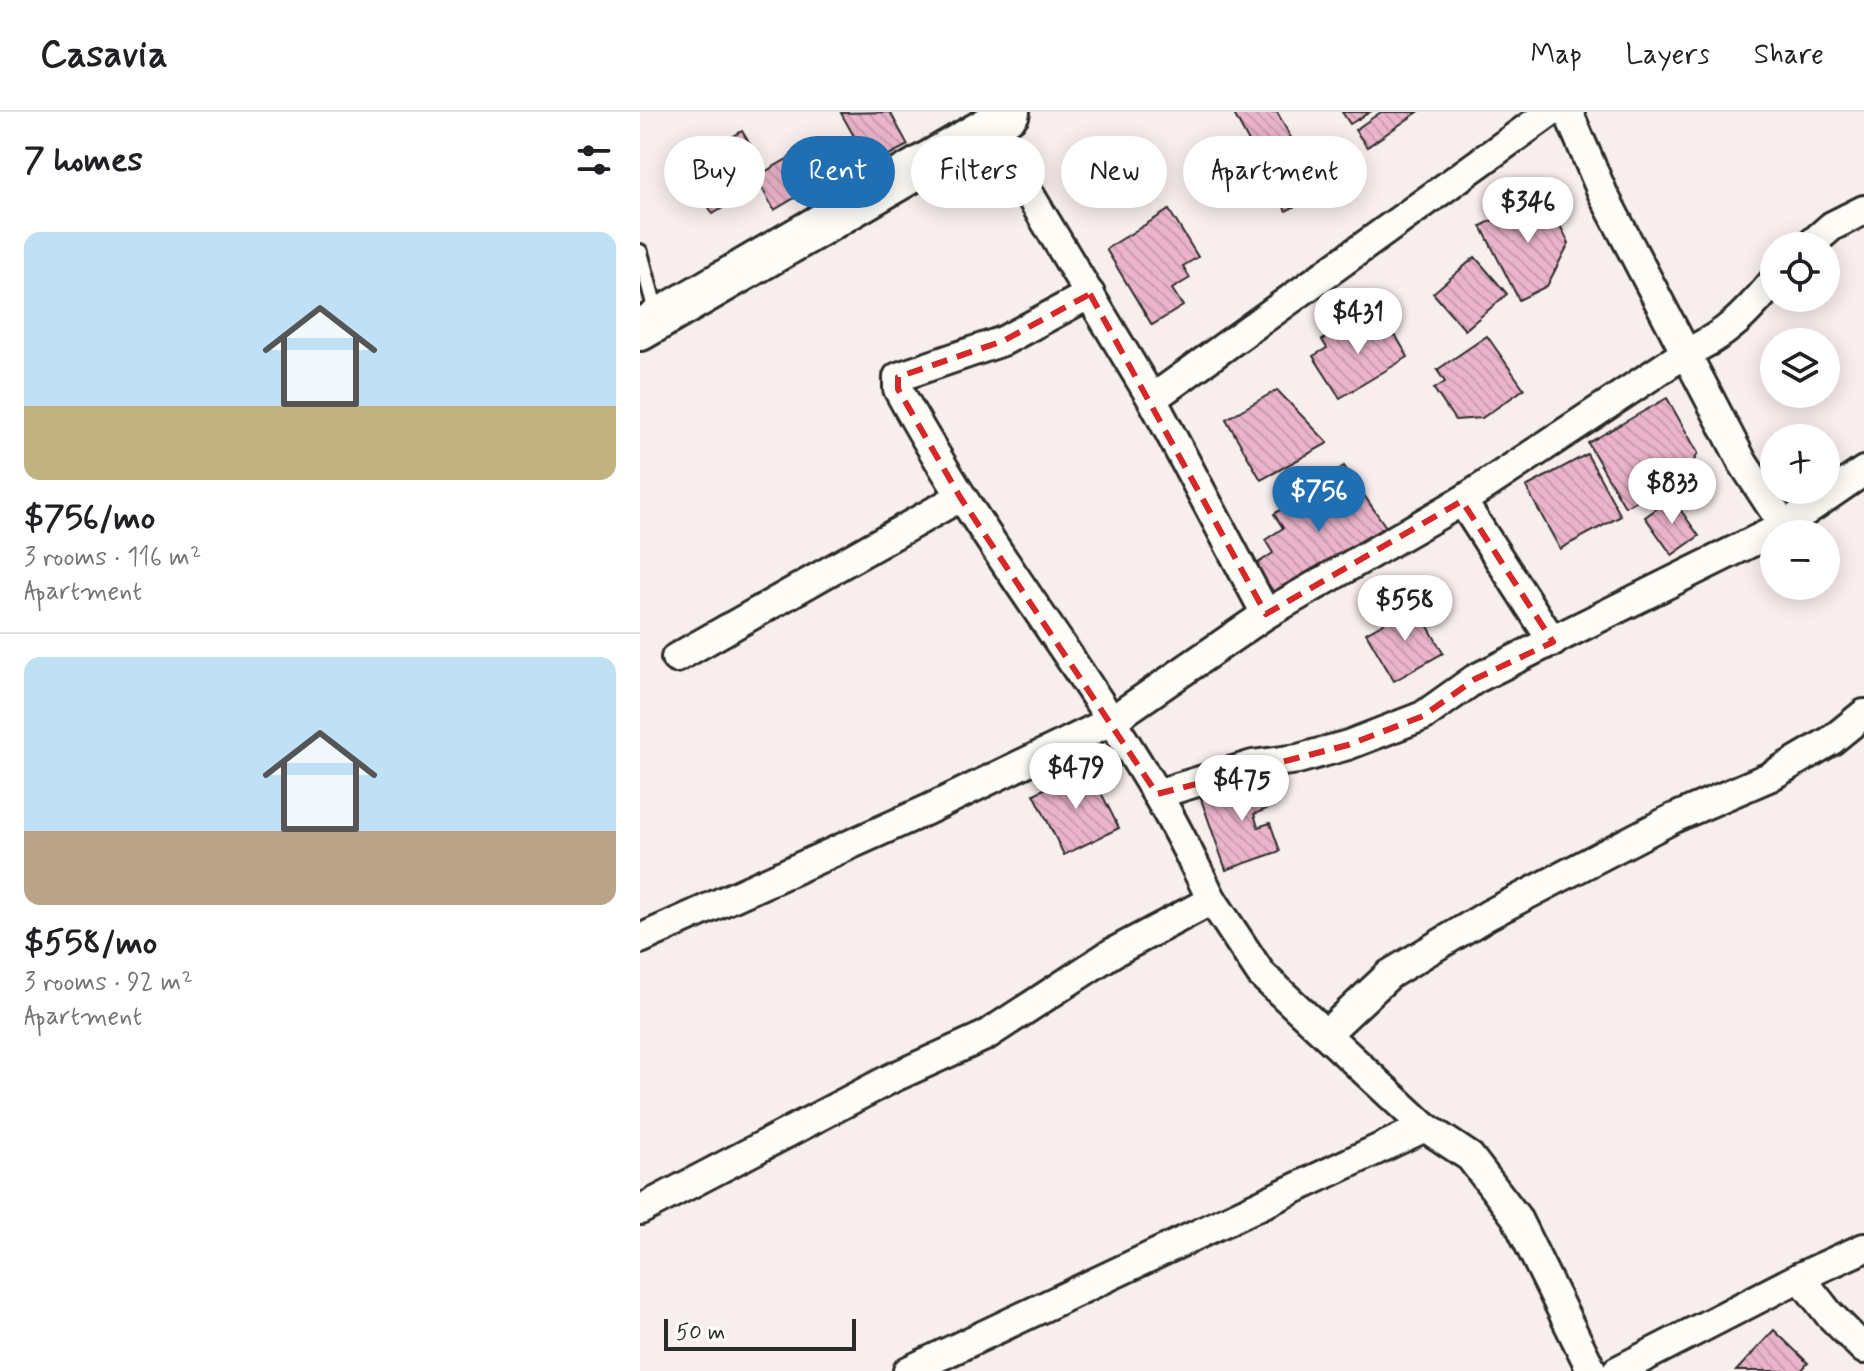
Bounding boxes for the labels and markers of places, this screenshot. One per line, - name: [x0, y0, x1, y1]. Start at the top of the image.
- pin: $346: [1481, 177, 1575, 245]
- pin: $431: [1311, 288, 1405, 356]
- pin: $833: [1625, 458, 1719, 526]
- pin: $756: [1272, 466, 1366, 534]
- pin: $558: [1358, 575, 1452, 643]
- pin: $479: [1029, 743, 1123, 811]
- pin: $475: [1195, 755, 1289, 823]

